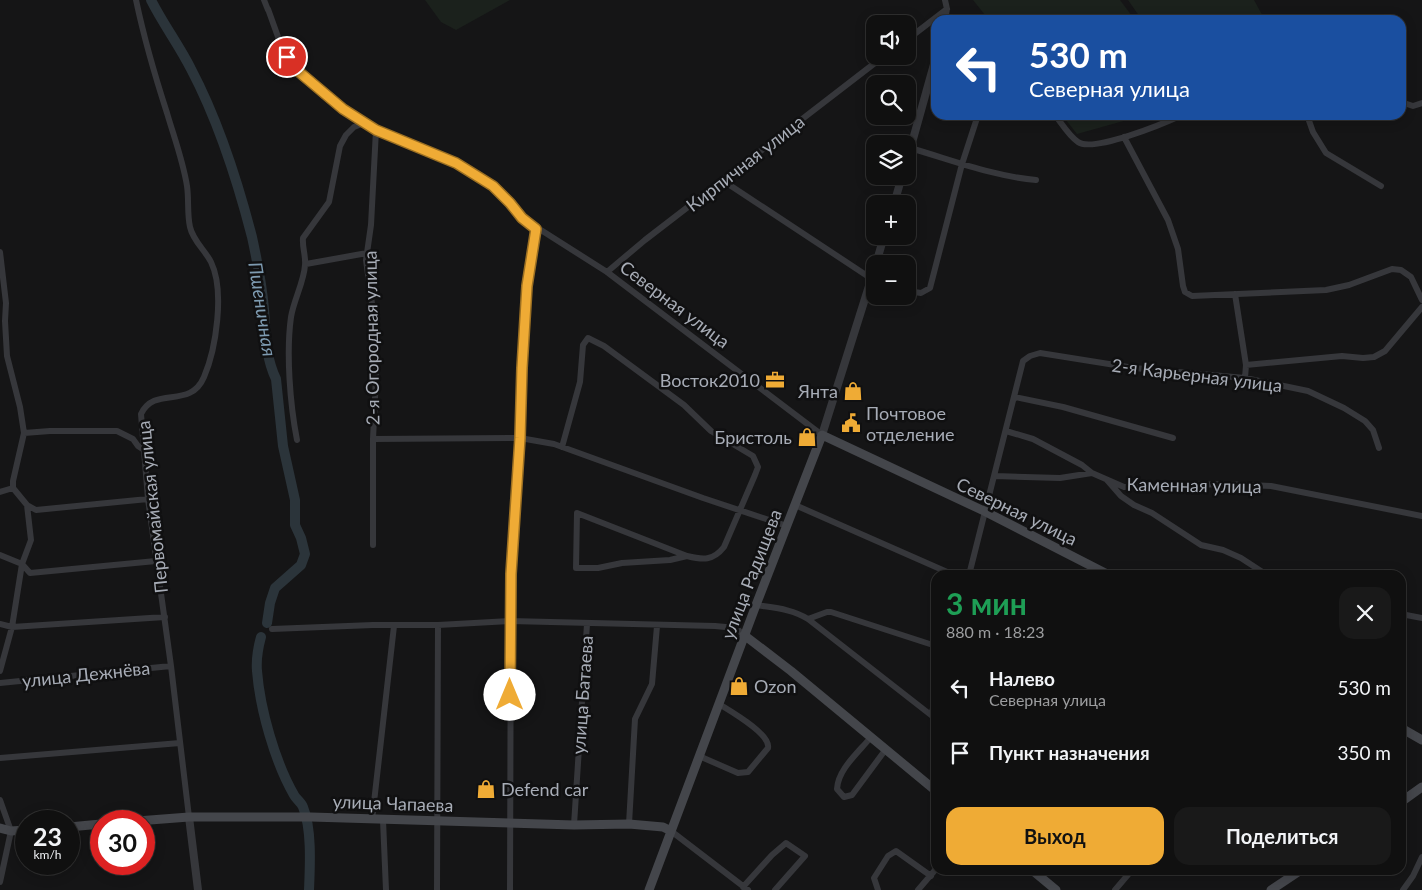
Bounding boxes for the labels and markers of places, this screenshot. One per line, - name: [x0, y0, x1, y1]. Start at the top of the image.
- pin: [266, 36, 308, 78]
- place label: Восток2010: [660, 369, 760, 391]
- office icon: Восток2010: [764, 369, 786, 391]
- place label: Янта: [797, 380, 838, 402]
- shop icon: Янта: [842, 380, 864, 402]
- place label: Почтовое отделение: [866, 402, 955, 445]
- public building icon: Почтовое отделение: [840, 412, 862, 434]
- place label: Бристоль: [714, 426, 792, 448]
- shop icon: Бристоль: [796, 426, 818, 448]
- shop icon: Ozon: [728, 675, 750, 697]
- place label: Ozon: [754, 675, 796, 697]
- shop icon: Defend car: [475, 778, 497, 800]
- place label: Defend car: [501, 778, 589, 800]

